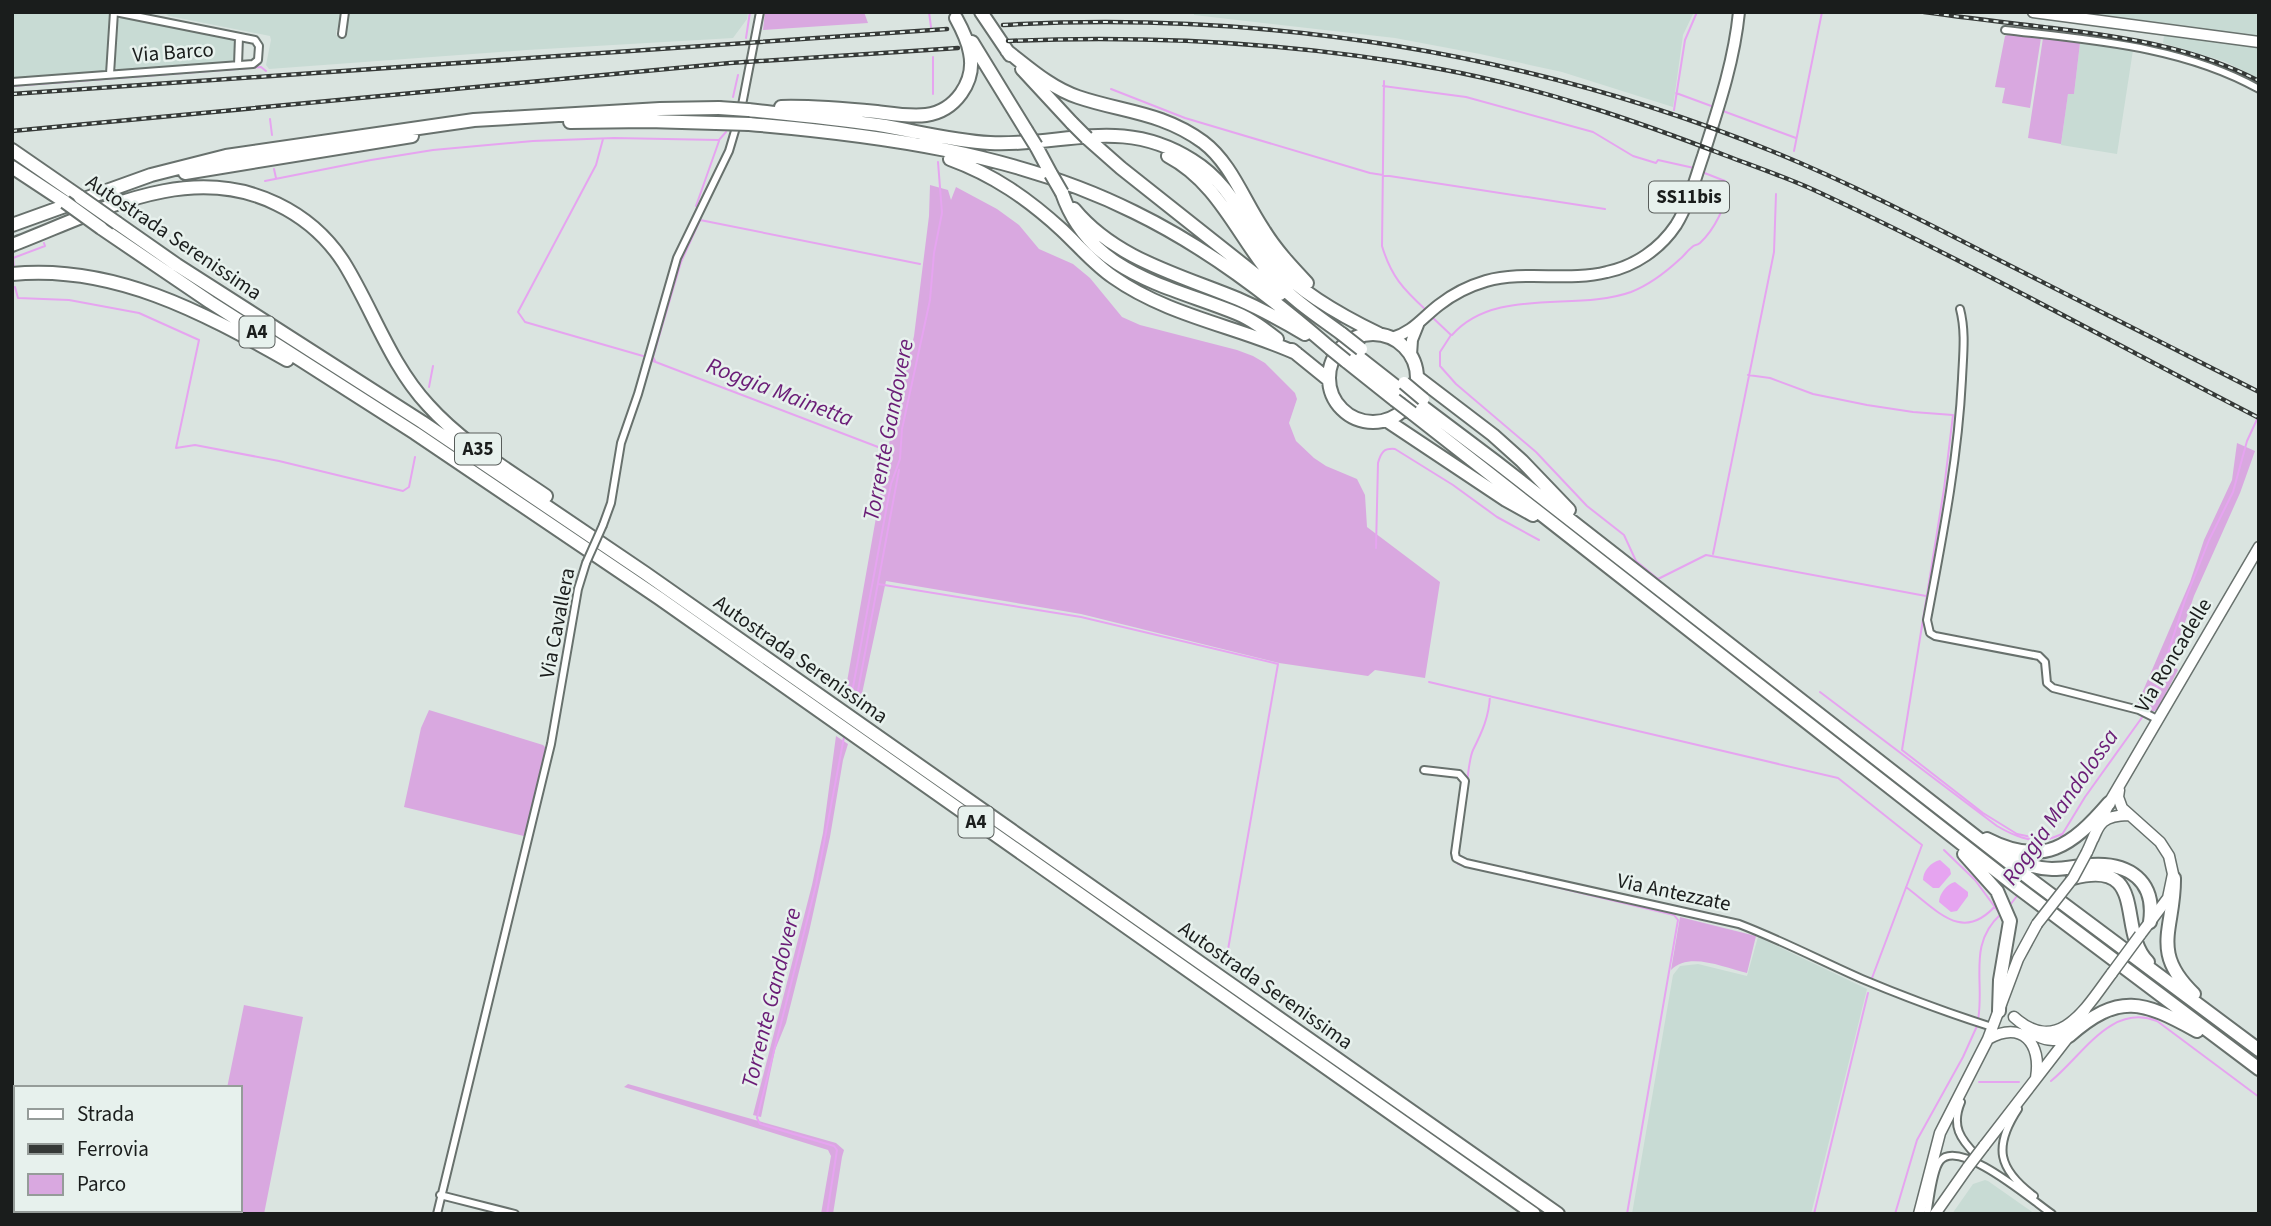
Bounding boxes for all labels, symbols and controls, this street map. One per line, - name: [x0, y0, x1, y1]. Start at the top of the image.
- street label: Via Barco: [131, 34, 215, 70]
- street label: Autostrada Serenissima: [80, 167, 268, 307]
- road number: SS11bis: [1649, 182, 1729, 212]
- road number: A4: [240, 316, 274, 348]
- water label: Torrente Gandovere: [854, 336, 922, 524]
- water label: Roggia Mainetta: [702, 349, 858, 435]
- road number: A35: [455, 433, 501, 464]
- street label: Via Cavallera: [532, 565, 582, 681]
- street label: Autostrada Serenissima: [708, 587, 894, 731]
- street label: Via Roncadelle: [2127, 592, 2219, 718]
- water label: Roggia Mandolossa: [1994, 722, 2126, 892]
- road number: A4: [958, 806, 993, 838]
- street label: Via Antezzate: [1614, 865, 1734, 919]
- water label: Torrente Gandovere: [733, 904, 809, 1092]
- street label: Autostrada Serenissima: [1173, 913, 1359, 1057]
- legend: [14, 1086, 242, 1212]
- text: Strada: [77, 1099, 134, 1129]
- text: Ferrovia: [77, 1134, 149, 1164]
- text: Parco: [77, 1169, 126, 1199]

